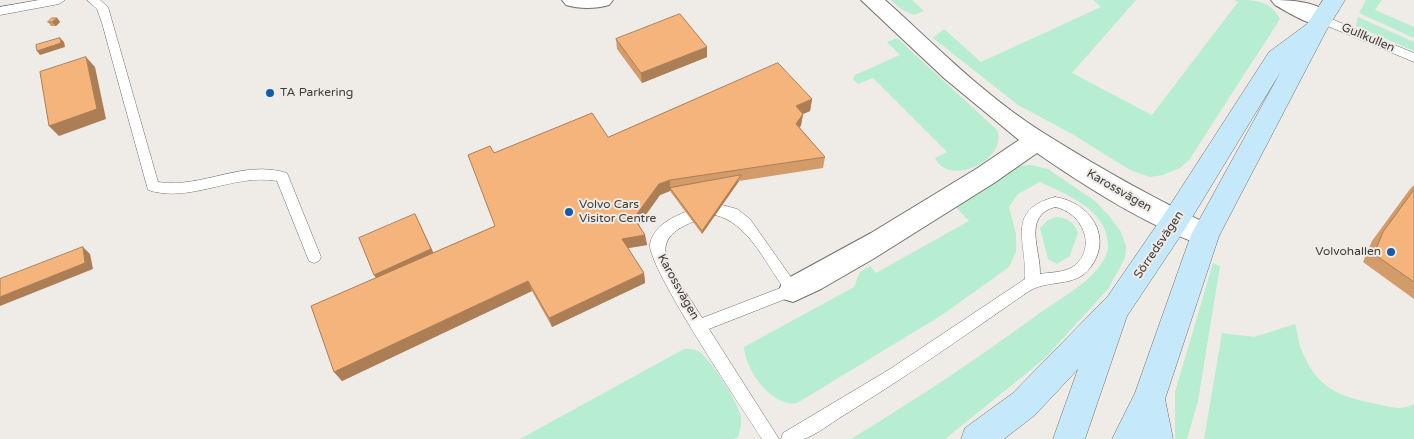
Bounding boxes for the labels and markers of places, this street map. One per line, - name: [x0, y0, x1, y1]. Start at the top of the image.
- place label: TA Parkering: [280, 86, 353, 100]
- marker: TA Parkering: [264, 87, 276, 99]
- place label: Volvo Cars Visitor Centre: [579, 198, 656, 226]
- marker: Volvo Cars Visitor Centre: [563, 206, 575, 218]
- place label: Volvohallen: [1315, 245, 1381, 259]
- marker: Volvohallen: [1385, 246, 1397, 258]

